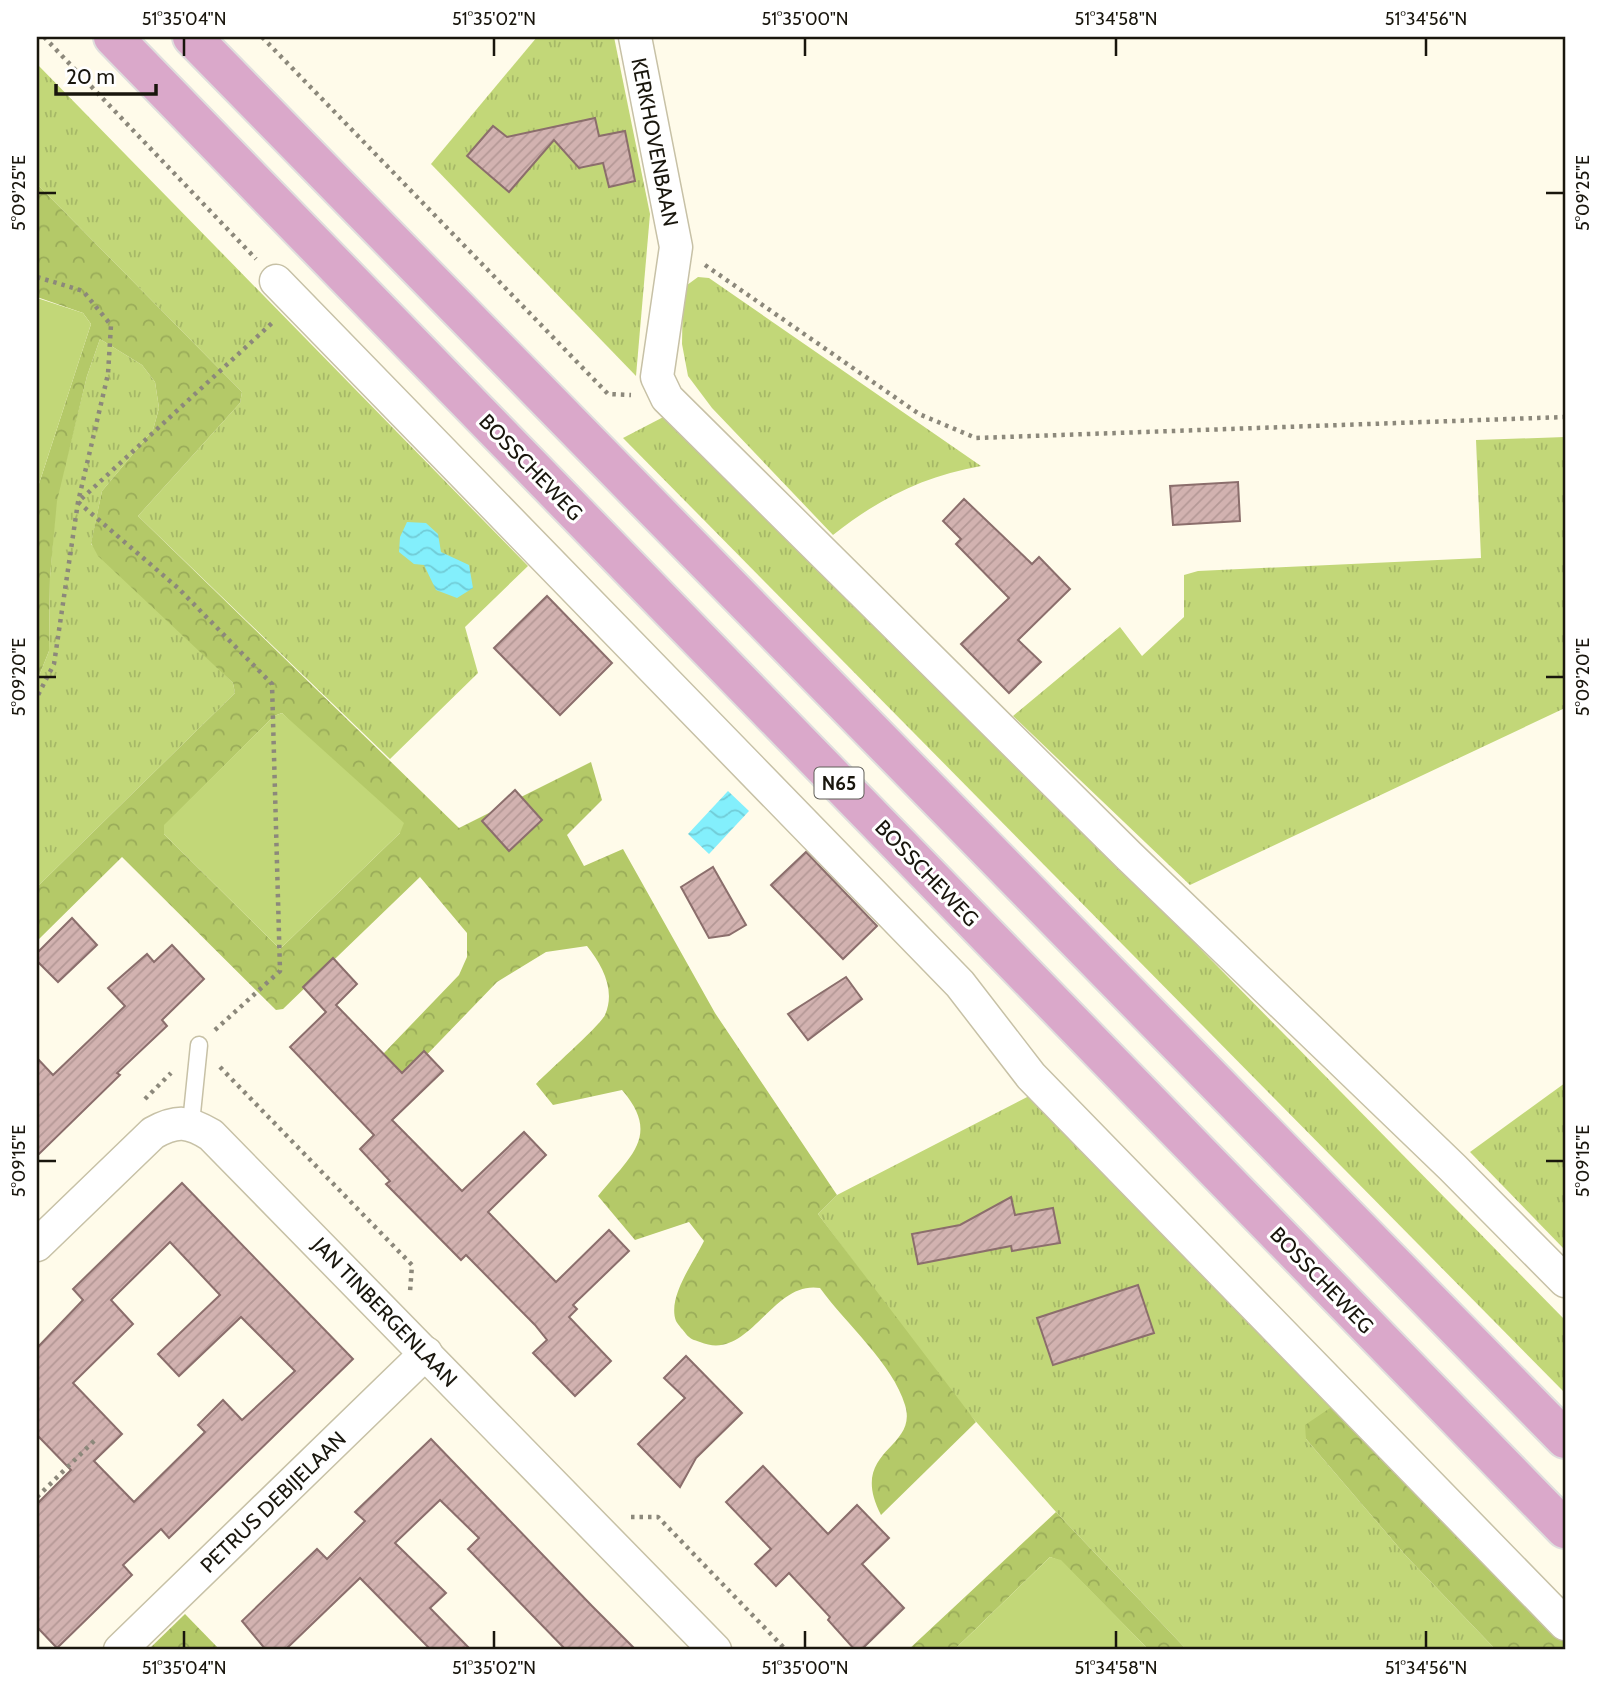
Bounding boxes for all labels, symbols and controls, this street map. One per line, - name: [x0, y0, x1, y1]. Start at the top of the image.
- text: 51°35'04"N: [142, 8, 226, 30]
- text: 51°35'02"N: [452, 8, 536, 30]
- text: 51°35'00"N: [761, 8, 849, 30]
- text: 51°34'58"N: [1075, 8, 1157, 30]
- text: 51°34'56"N: [1385, 8, 1467, 30]
- scale bar: [56, 52, 156, 96]
- street label: KERKHOVENBAAN: [626, 56, 684, 228]
- text: 20 m: [66, 64, 115, 89]
- text: 5°09'25"E: [8, 155, 30, 231]
- text: 5°09'25"E: [1572, 155, 1594, 231]
- street label: BOSSCHEWEG: [474, 409, 588, 525]
- text: 5°09'20"E: [8, 638, 30, 716]
- text: 5°09'20"E: [1572, 638, 1594, 716]
- road number: N65: [814, 768, 864, 798]
- street label: BOSSCHEWEG: [870, 815, 984, 931]
- text: 5°09'15"E: [8, 1125, 30, 1197]
- text: 5°09'15"E: [1572, 1125, 1594, 1197]
- street label: BOSSCHEWEG: [1265, 1222, 1379, 1338]
- street label: JAN TINBERGENLAAN: [307, 1231, 463, 1392]
- street label: PETRUS DEBIJELAAN: [195, 1426, 351, 1578]
- text: 51°35'04"N: [142, 1657, 226, 1679]
- text: 51°35'02"N: [452, 1657, 536, 1679]
- text: 51°35'00"N: [761, 1657, 849, 1679]
- text: 51°34'58"N: [1075, 1657, 1157, 1679]
- text: 51°34'56"N: [1385, 1657, 1467, 1679]

